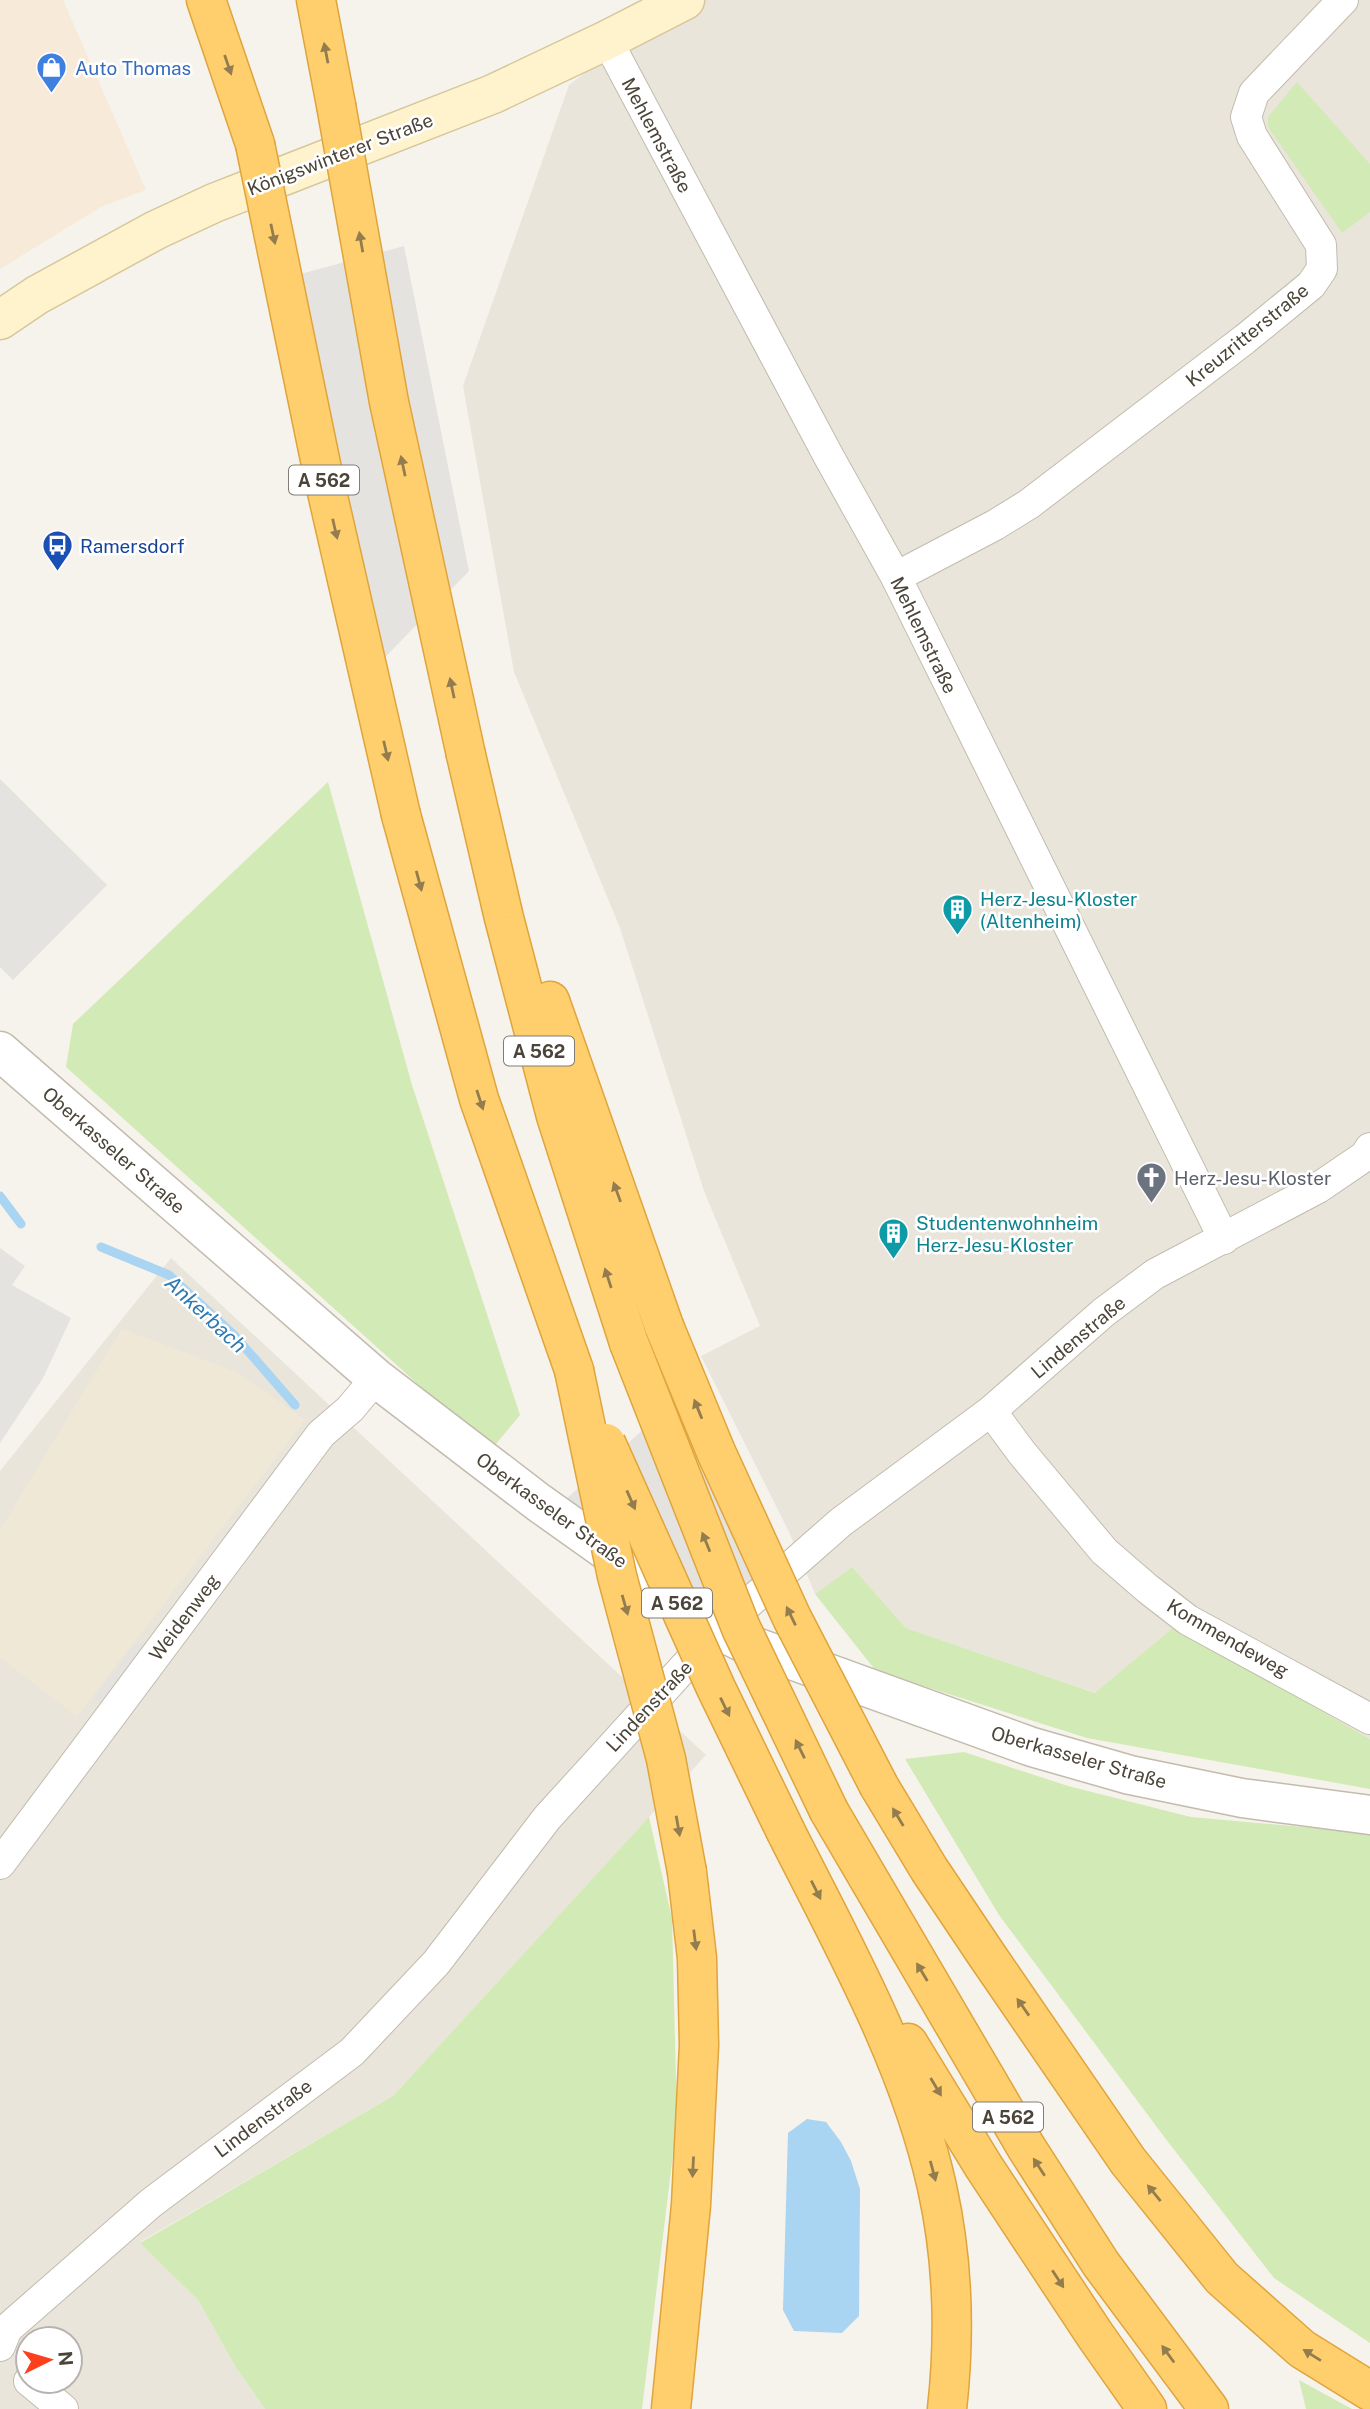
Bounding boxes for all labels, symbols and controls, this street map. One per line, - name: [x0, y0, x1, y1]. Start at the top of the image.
- one-way arrow: [320, 42, 331, 64]
- shop icon: Auto Thomas: [35, 51, 69, 95]
- one-way arrow: [223, 54, 234, 75]
- place label: Auto Thomas: [75, 57, 191, 79]
- street label: Mehlemstraße: [617, 74, 697, 196]
- street label: Königswinterer Straße: [244, 108, 436, 200]
- one-way arrow: [268, 223, 279, 245]
- one-way arrow: [355, 231, 366, 253]
- street label: Kreuzritterstraße: [1181, 279, 1313, 391]
- one-way arrow: [398, 455, 409, 477]
- road number: A 562: [289, 466, 359, 494]
- one-way arrow: [330, 518, 341, 540]
- bus stop icon: Ramersdorf: [40, 529, 74, 573]
- place label: Ramersdorf: [80, 535, 185, 557]
- street label: Mehlemstraße: [886, 573, 962, 697]
- one-way arrow: [446, 677, 457, 699]
- one-way arrow: [381, 740, 392, 762]
- one-way arrow: [414, 870, 425, 892]
- place label: Herz-Jesu-Kloster (Altenheim): [980, 888, 1137, 932]
- building icon: Herz-Jesu-Kloster (Altenheim): [940, 893, 974, 937]
- road number: A 562: [504, 1036, 574, 1066]
- street label: Oberkasseler Straße: [38, 1082, 190, 1218]
- one-way arrow: [475, 1090, 485, 1111]
- church icon: Herz-Jesu-Kloster: [1134, 1161, 1168, 1205]
- place label: Herz-Jesu-Kloster: [1174, 1167, 1331, 1189]
- one-way arrow: [611, 1182, 622, 1203]
- place label: Studentenwohnheim Herz-Jesu-Kloster: [916, 1212, 1098, 1256]
- building icon: Studentenwohnheim Herz-Jesu-Kloster: [876, 1217, 910, 1261]
- one-way arrow: [602, 1268, 613, 1289]
- water label: Ankerbach: [160, 1270, 252, 1358]
- street label: Lindenstraße: [1026, 1291, 1130, 1383]
- one-way arrow: [692, 1398, 703, 1419]
- street label: Oberkasseler Straße: [472, 1448, 632, 1572]
- one-way arrow: [625, 1490, 637, 1510]
- one-way arrow: [700, 1532, 712, 1552]
- street label: Weidenweg: [144, 1569, 224, 1665]
- road number: A 562: [642, 1588, 712, 1618]
- one-way arrow: [621, 1594, 631, 1615]
- street label: Kommendeweg: [1163, 1594, 1293, 1682]
- one-way arrow: [786, 1606, 797, 1626]
- street label: Lindenstraße: [601, 1656, 697, 1756]
- one-way arrow: [720, 1697, 731, 1717]
- street label: Oberkasseler Straße: [989, 1721, 1169, 1793]
- one-way arrow: [794, 1739, 805, 1759]
- one-way arrow: [892, 1808, 904, 1827]
- one-way arrow: [673, 1815, 684, 1837]
- one-way arrow: [810, 1880, 821, 1900]
- one-way arrow: [689, 1929, 700, 1951]
- one-way arrow: [916, 1962, 928, 1981]
- one-way arrow: [1016, 1998, 1030, 2016]
- street label: Lindenstraße: [210, 2074, 316, 2162]
- one-way arrow: [930, 2078, 942, 2097]
- road number: A 562: [973, 2102, 1043, 2132]
- one-way arrow: [687, 2157, 698, 2179]
- one-way arrow: [1032, 2157, 1045, 2177]
- one-way arrow: [928, 2160, 938, 2181]
- one-way arrow: [1147, 2184, 1162, 2201]
- one-way arrow: [1051, 2270, 1065, 2288]
- north arrow: [14, 2325, 84, 2395]
- one-way arrow: [1161, 2345, 1175, 2363]
- one-way arrow: [1303, 2348, 1322, 2361]
- text: N: [54, 2350, 78, 2367]

